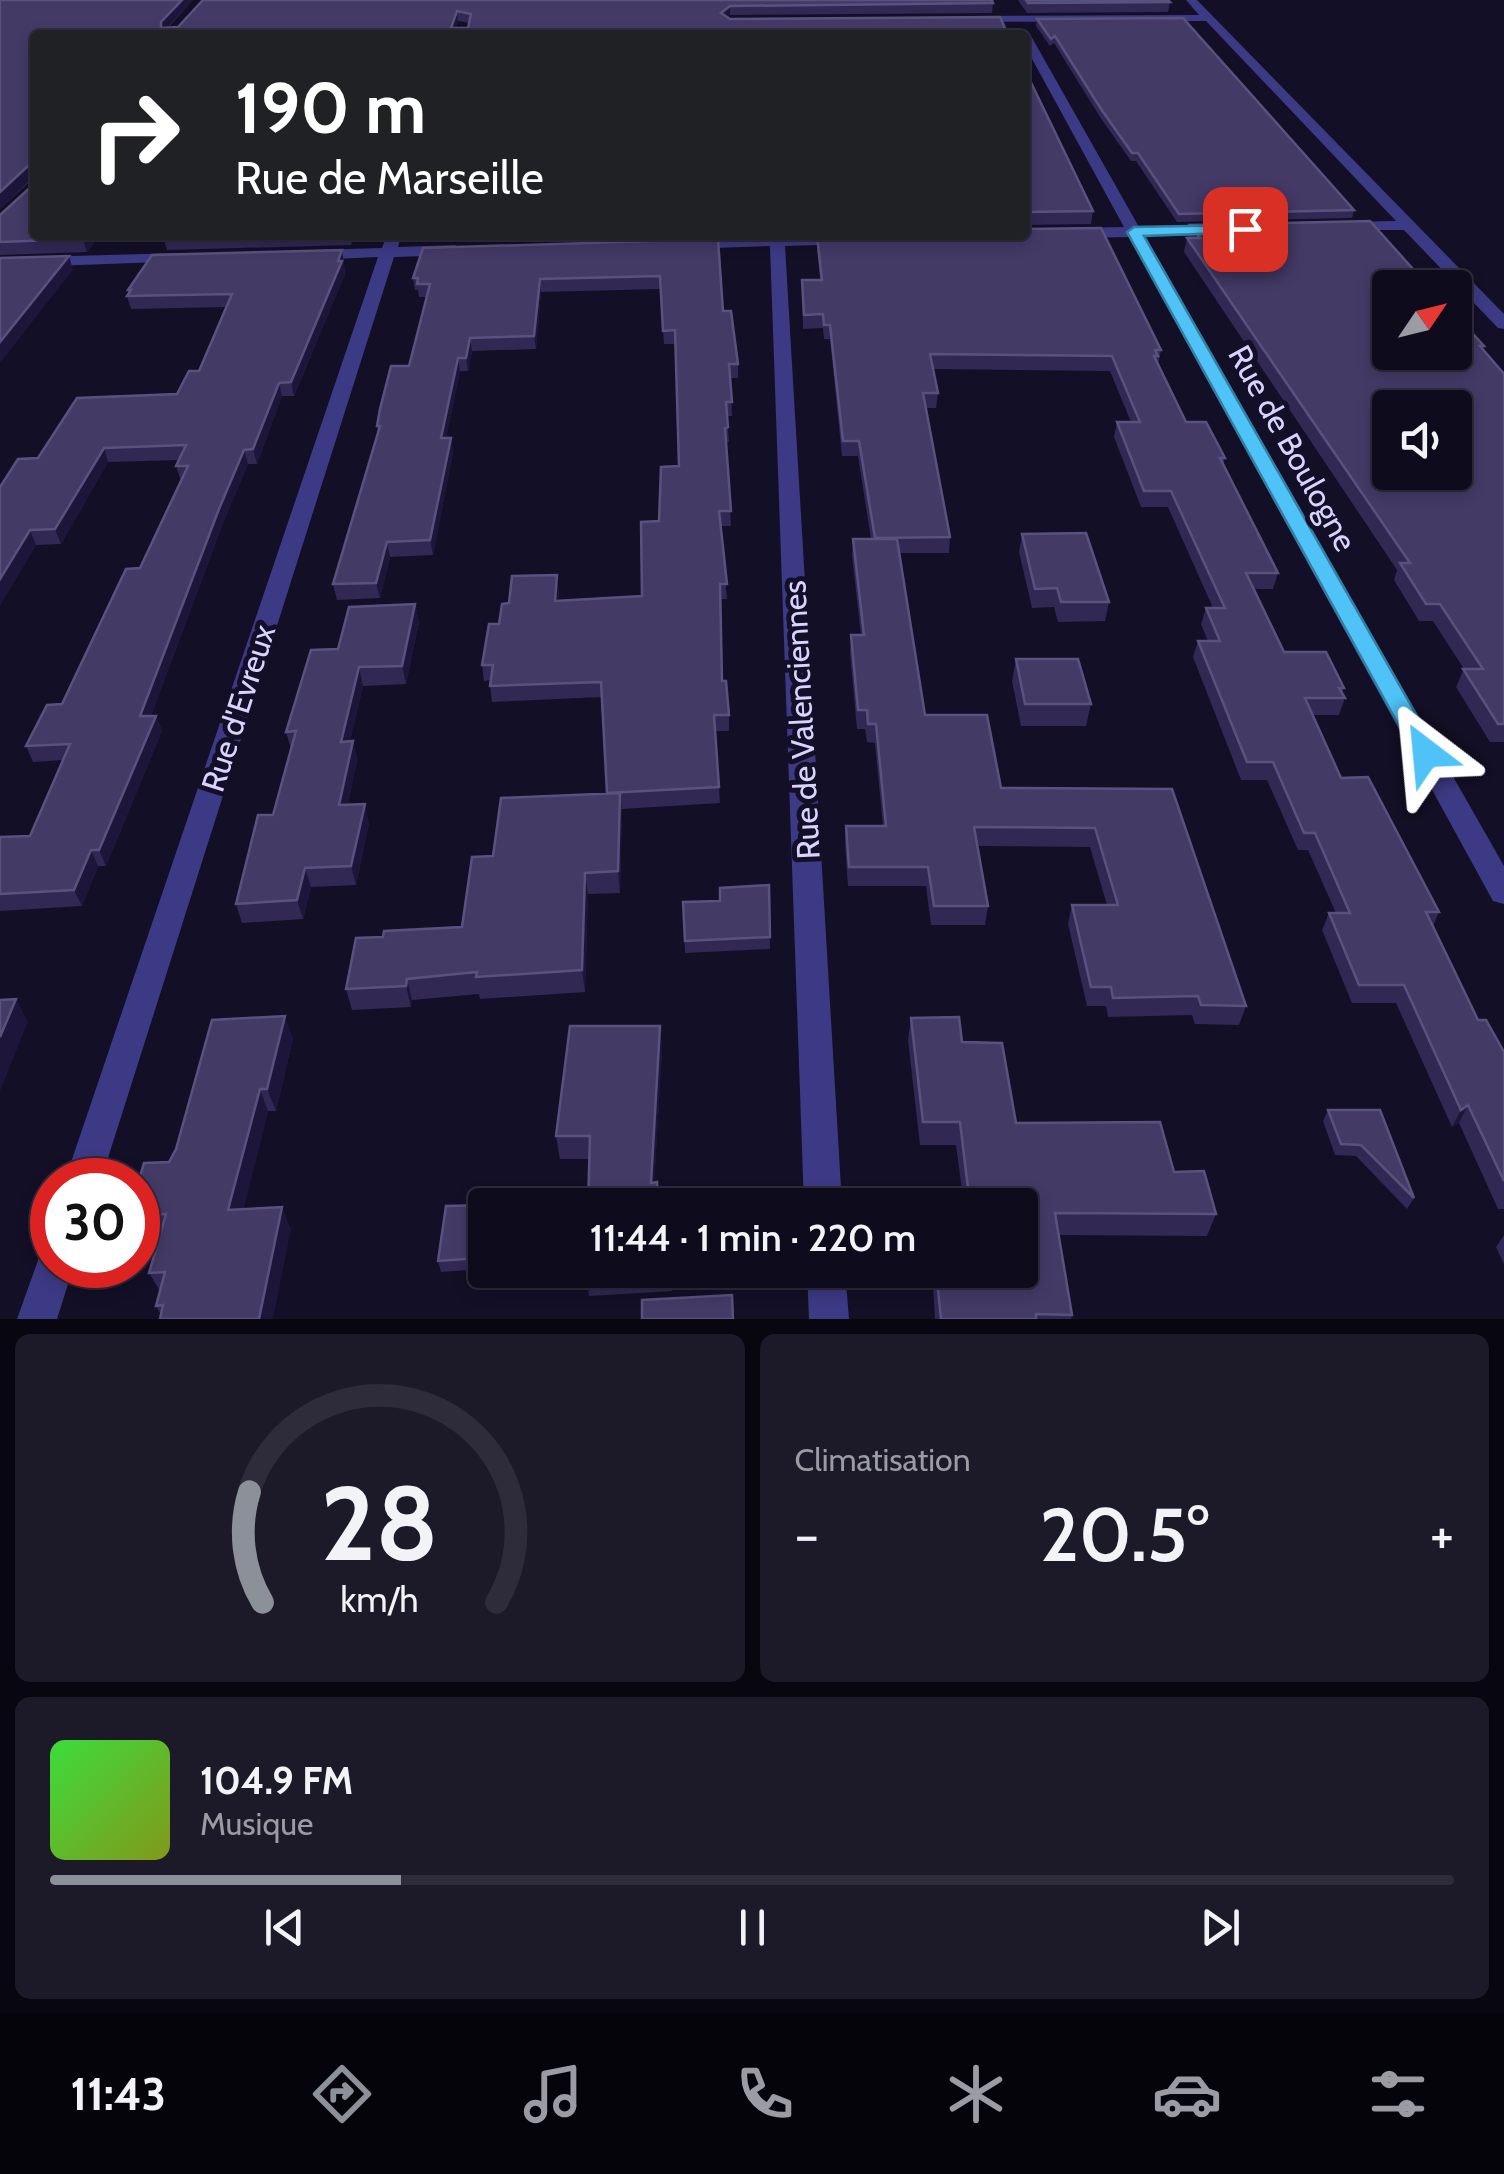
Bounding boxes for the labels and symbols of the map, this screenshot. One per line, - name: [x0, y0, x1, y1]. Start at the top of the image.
- pin: [1203, 187, 1288, 272]
- north arrow: [1372, 270, 1472, 370]
- street label: Rue de Boulogne: [1220, 338, 1366, 558]
- street label: Rue de Valenciennes: [774, 580, 828, 860]
- street label: Rue d'Evreux: [193, 619, 283, 797]
- position arrow: [1374, 701, 1478, 805]
- speed limit sign: 30: [30, 1158, 160, 1288]

